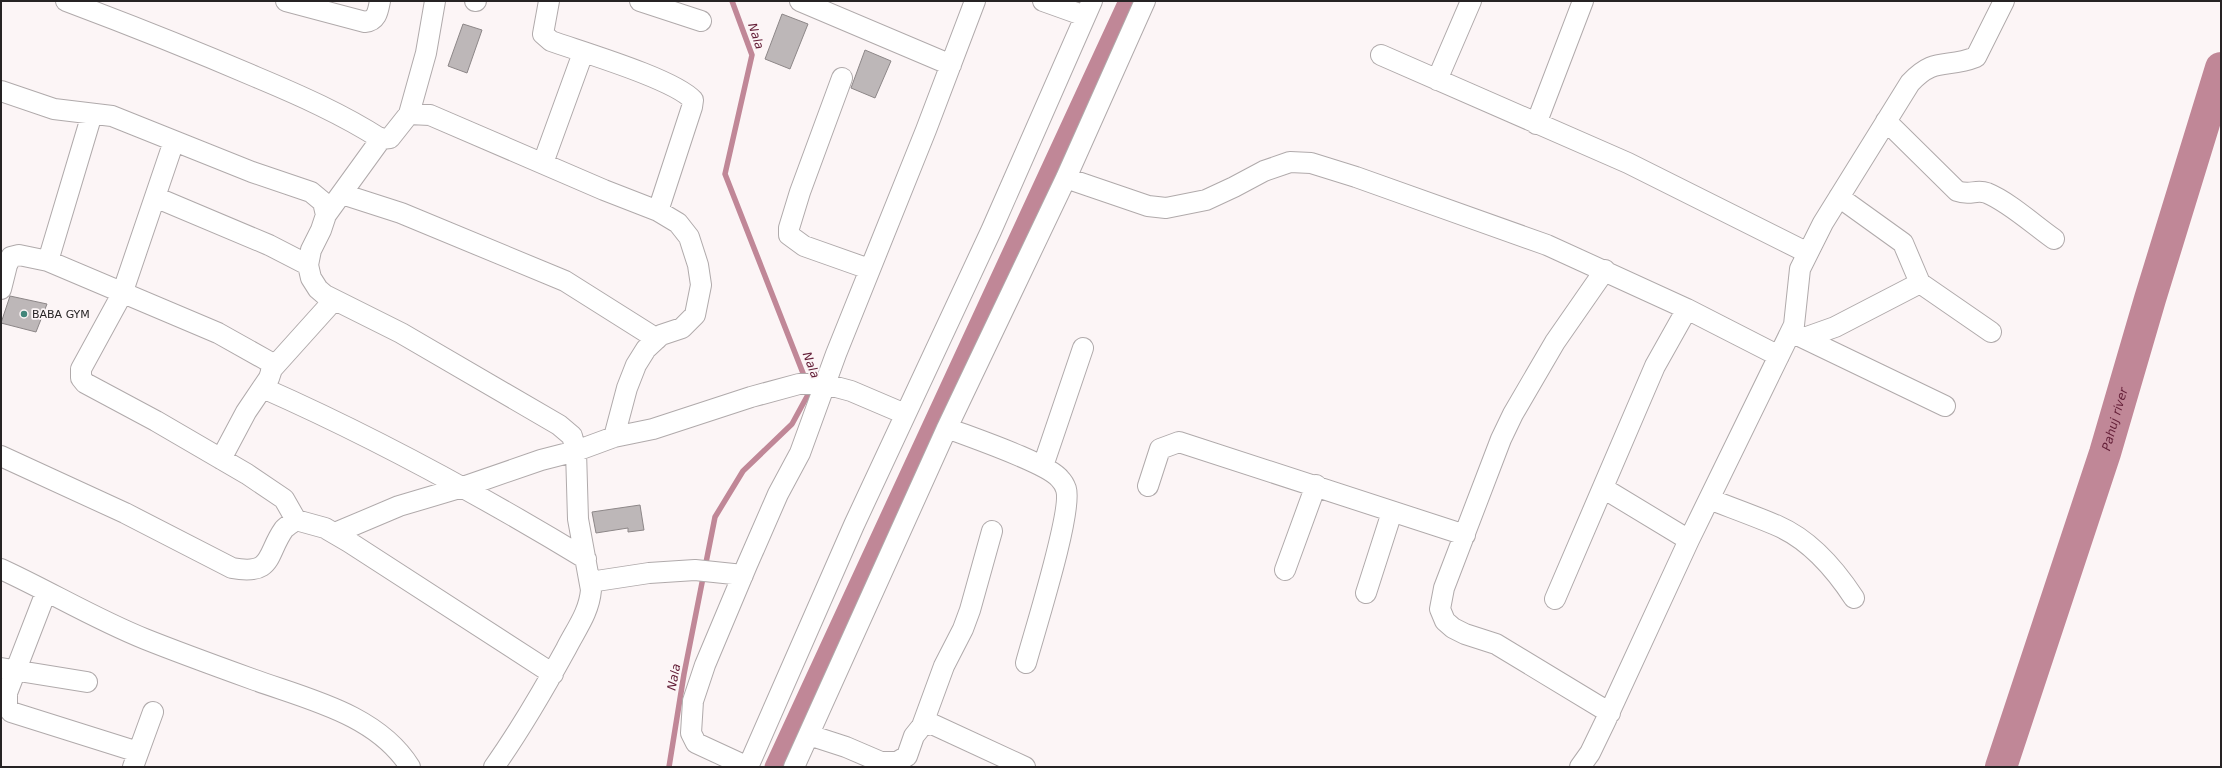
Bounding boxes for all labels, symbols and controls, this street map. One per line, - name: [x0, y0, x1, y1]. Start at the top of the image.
- water label: Nala: [745, 21, 767, 51]
- place label: BABA GYM: [32, 308, 90, 321]
- marker: BABA GYM: [19, 309, 29, 319]
- water label: Nala: [800, 350, 822, 380]
- water label: Pahuj river: [2099, 385, 2131, 452]
- water label: Nala: [665, 662, 683, 692]

